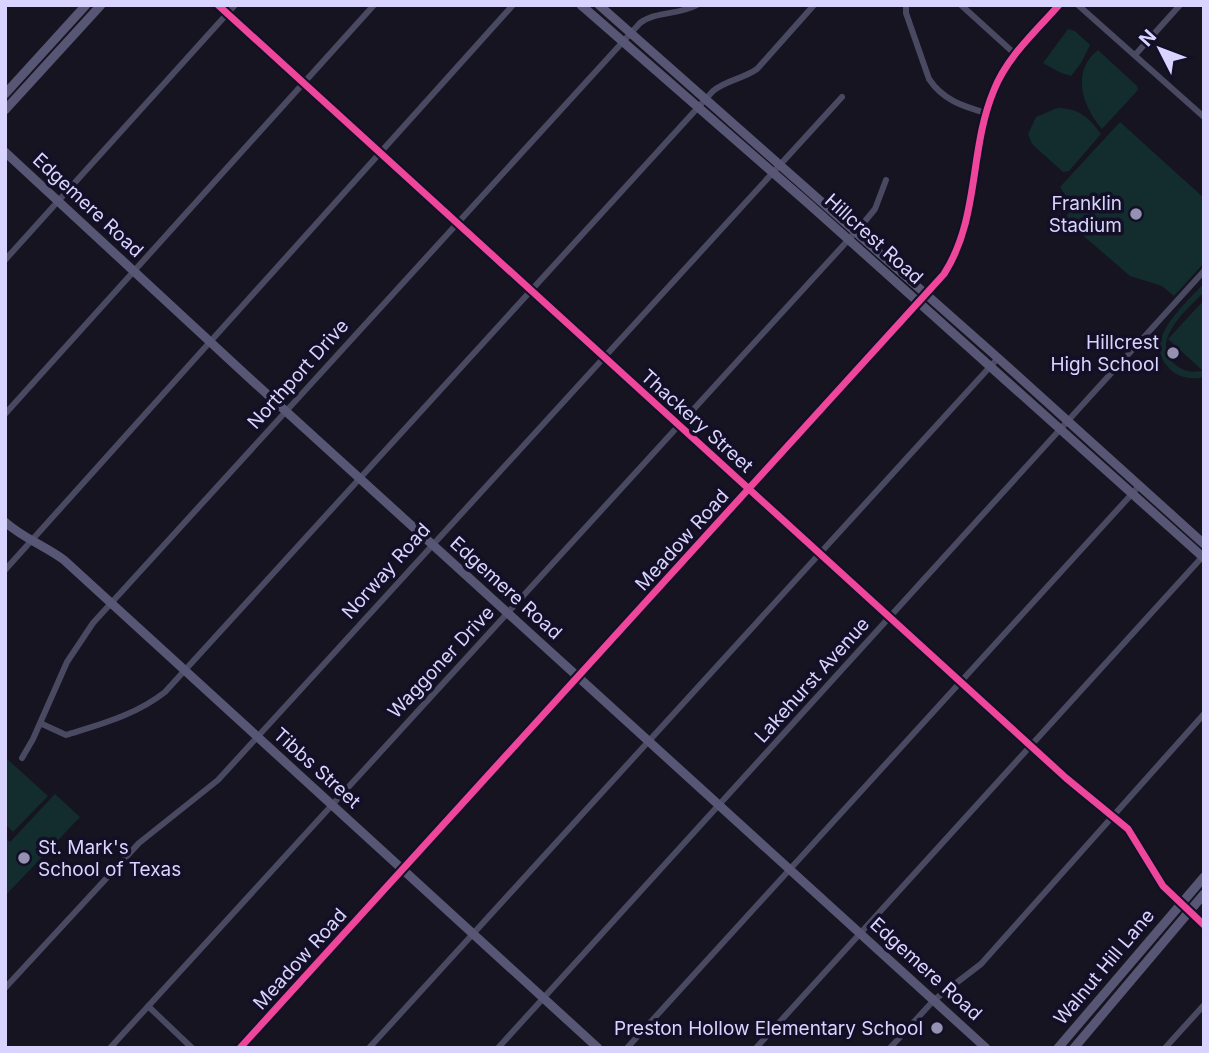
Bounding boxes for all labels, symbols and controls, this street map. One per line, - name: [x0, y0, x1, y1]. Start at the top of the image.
- north arrow: [1125, 14, 1195, 84]
- text: N: [1134, 25, 1161, 51]
- street label: Edgemere Road: [28, 148, 148, 262]
- street label: Hillcrest Road: [820, 189, 928, 289]
- place label: Franklin Stadium: [1049, 192, 1122, 237]
- marker: Franklin Stadium: [1128, 206, 1144, 222]
- street label: Northport Drive: [243, 314, 353, 434]
- place label: Hillcrest High School: [1050, 331, 1159, 376]
- marker: Hillcrest High School: [1165, 345, 1181, 361]
- street label: Thackery Street: [636, 365, 758, 477]
- street label: Meadow Road: [630, 485, 734, 595]
- street label: Norway Road: [337, 518, 435, 624]
- street label: Edgemere Road: [445, 532, 567, 644]
- street label: Waggoner Drive: [383, 601, 499, 723]
- street label: Lakehurst Avenue: [750, 613, 874, 747]
- street label: Tibbs Street: [269, 723, 365, 813]
- place label: St. Mark's School of Texas: [38, 836, 181, 881]
- marker: St. Mark's School of Texas: [16, 850, 32, 866]
- street label: Meadow Road: [248, 904, 352, 1014]
- street label: Walnut Hill Lane: [1049, 904, 1159, 1030]
- street label: Edgemere Road: [865, 913, 987, 1025]
- place label: Preston Hollow Elementary School: [614, 1017, 923, 1040]
- marker: Preston Hollow Elementary School: [929, 1020, 945, 1036]

